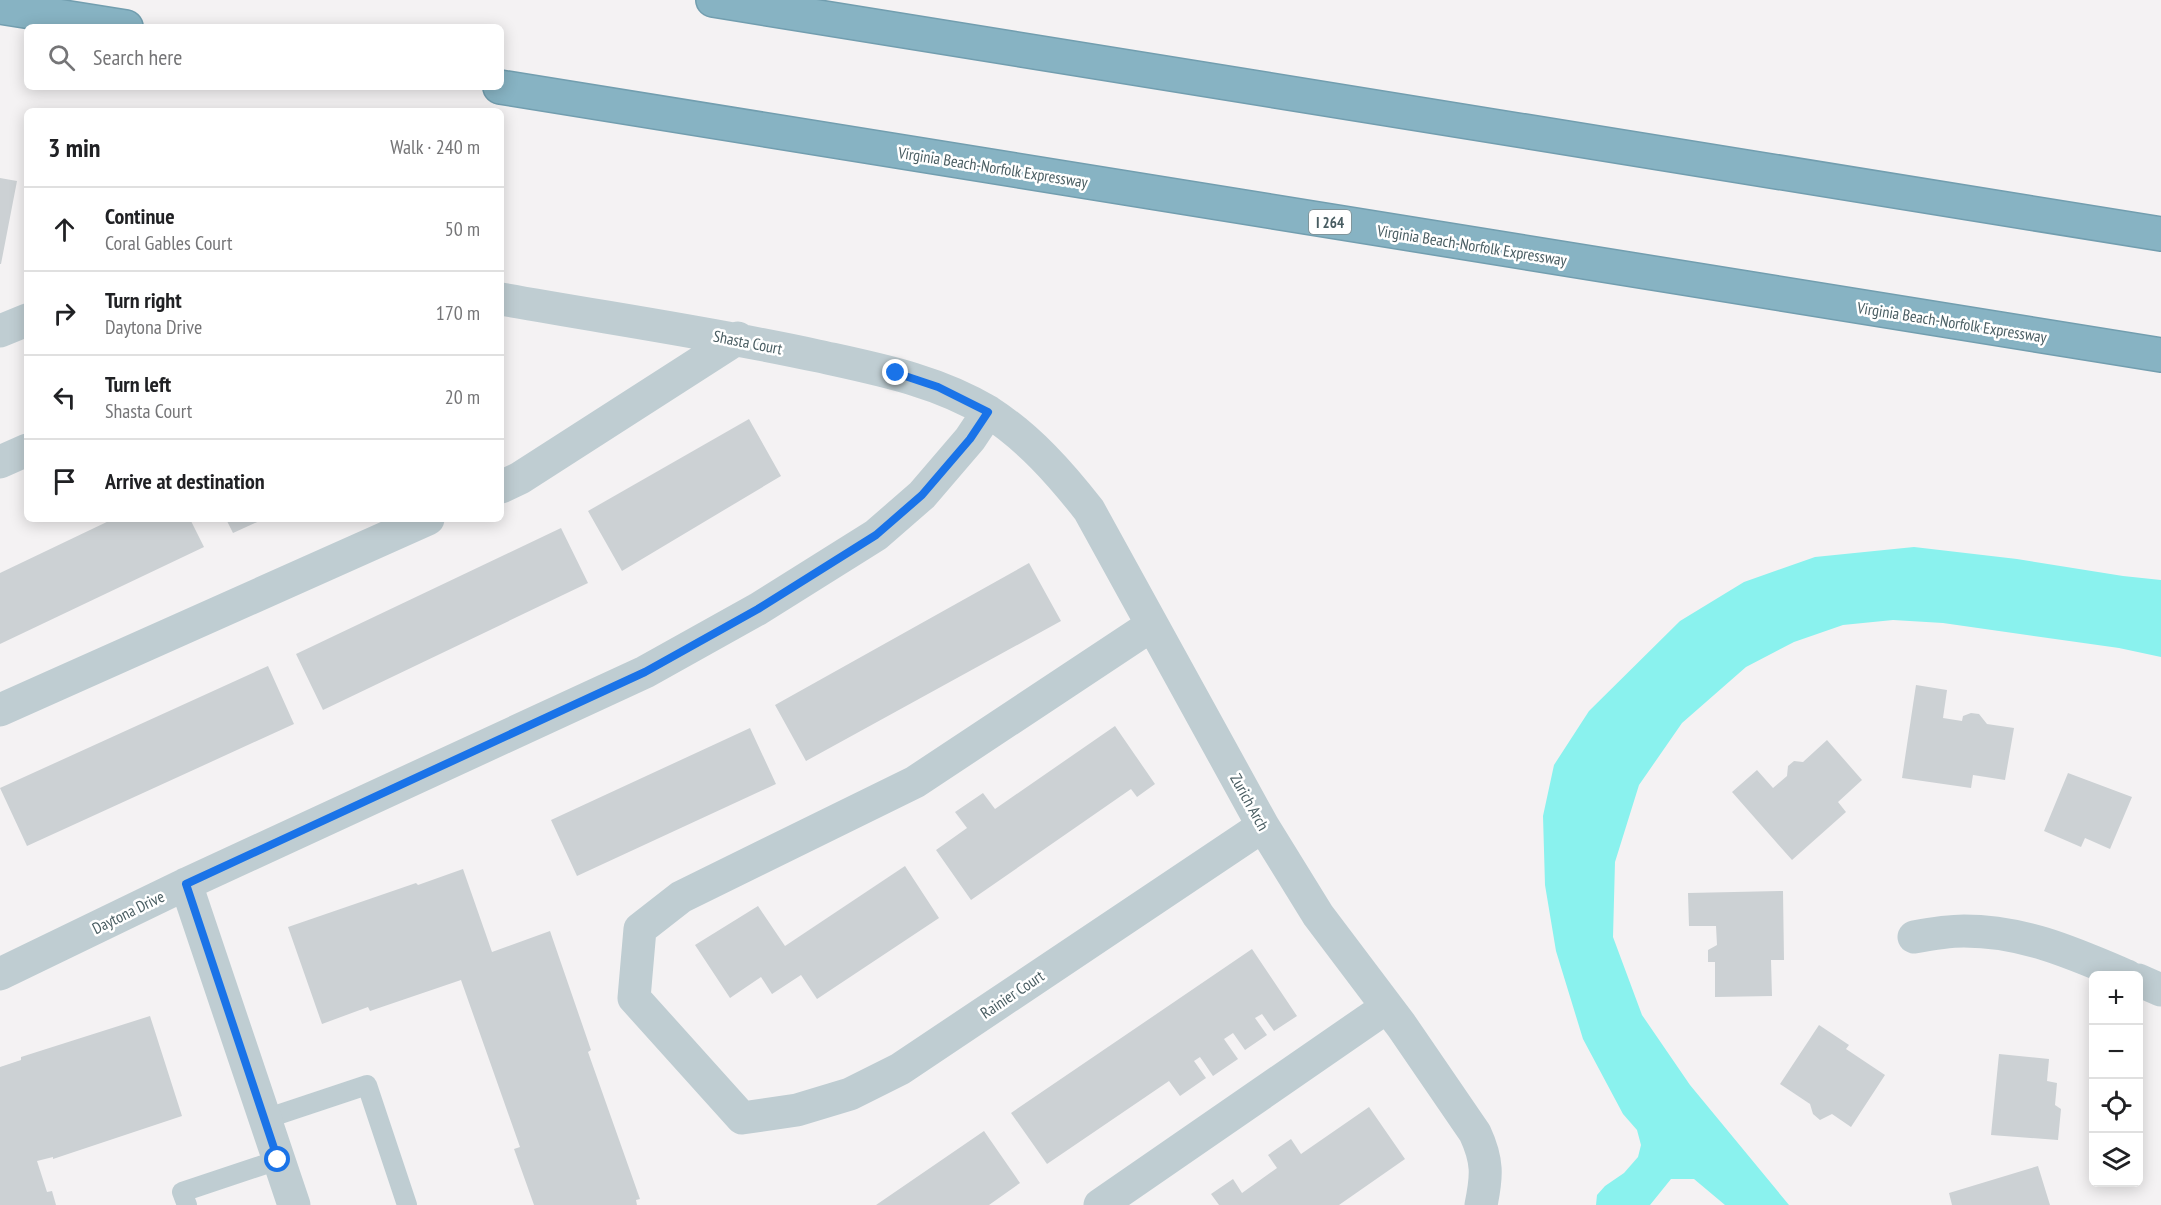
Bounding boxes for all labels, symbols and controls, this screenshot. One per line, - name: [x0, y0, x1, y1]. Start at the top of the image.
- search box: [24, 24, 504, 90]
- icon: search: [45, 41, 78, 74]
- text: Search here: [93, 43, 182, 71]
- text: 3 min: [48, 131, 101, 164]
- text: Walk · 240 m: [390, 134, 480, 160]
- street label: Virginia Beach-Norfolk Expressway: [896, 142, 1089, 192]
- text: Continue: [105, 202, 175, 230]
- road number: I 264: [1309, 210, 1351, 234]
- icon: ahead: [48, 213, 81, 246]
- text: 50 m: [445, 216, 480, 242]
- street label: Virginia Beach-Norfolk Expressway: [1375, 220, 1568, 270]
- text: Coral Gables Court: [105, 230, 232, 256]
- text: Turn right: [105, 286, 182, 314]
- icon: right: [48, 297, 81, 330]
- street label: Virginia Beach-Norfolk Expressway: [1855, 297, 2048, 347]
- text: 170 m: [436, 300, 480, 326]
- text: Daytona Drive: [105, 314, 202, 340]
- street label: Shasta Court: [712, 326, 785, 359]
- route end: [882, 359, 908, 385]
- text: Turn left: [105, 370, 171, 398]
- icon: left: [48, 381, 81, 414]
- text: 20 m: [445, 384, 480, 410]
- text: Shasta Court: [105, 398, 192, 424]
- icon: arrive: [48, 465, 81, 498]
- text: Arrive at destination: [105, 467, 265, 495]
- street label: Zurich Arch: [1226, 770, 1274, 834]
- street label: Daytona Drive: [89, 886, 167, 938]
- street label: Rainier Court: [976, 965, 1048, 1023]
- map controls: [2089, 971, 2143, 1187]
- button: +: [2089, 971, 2143, 1025]
- button: −: [2089, 1025, 2143, 1079]
- button: locate: [2089, 1079, 2143, 1133]
- button: layers: [2089, 1133, 2143, 1187]
- route start: [264, 1146, 290, 1172]

